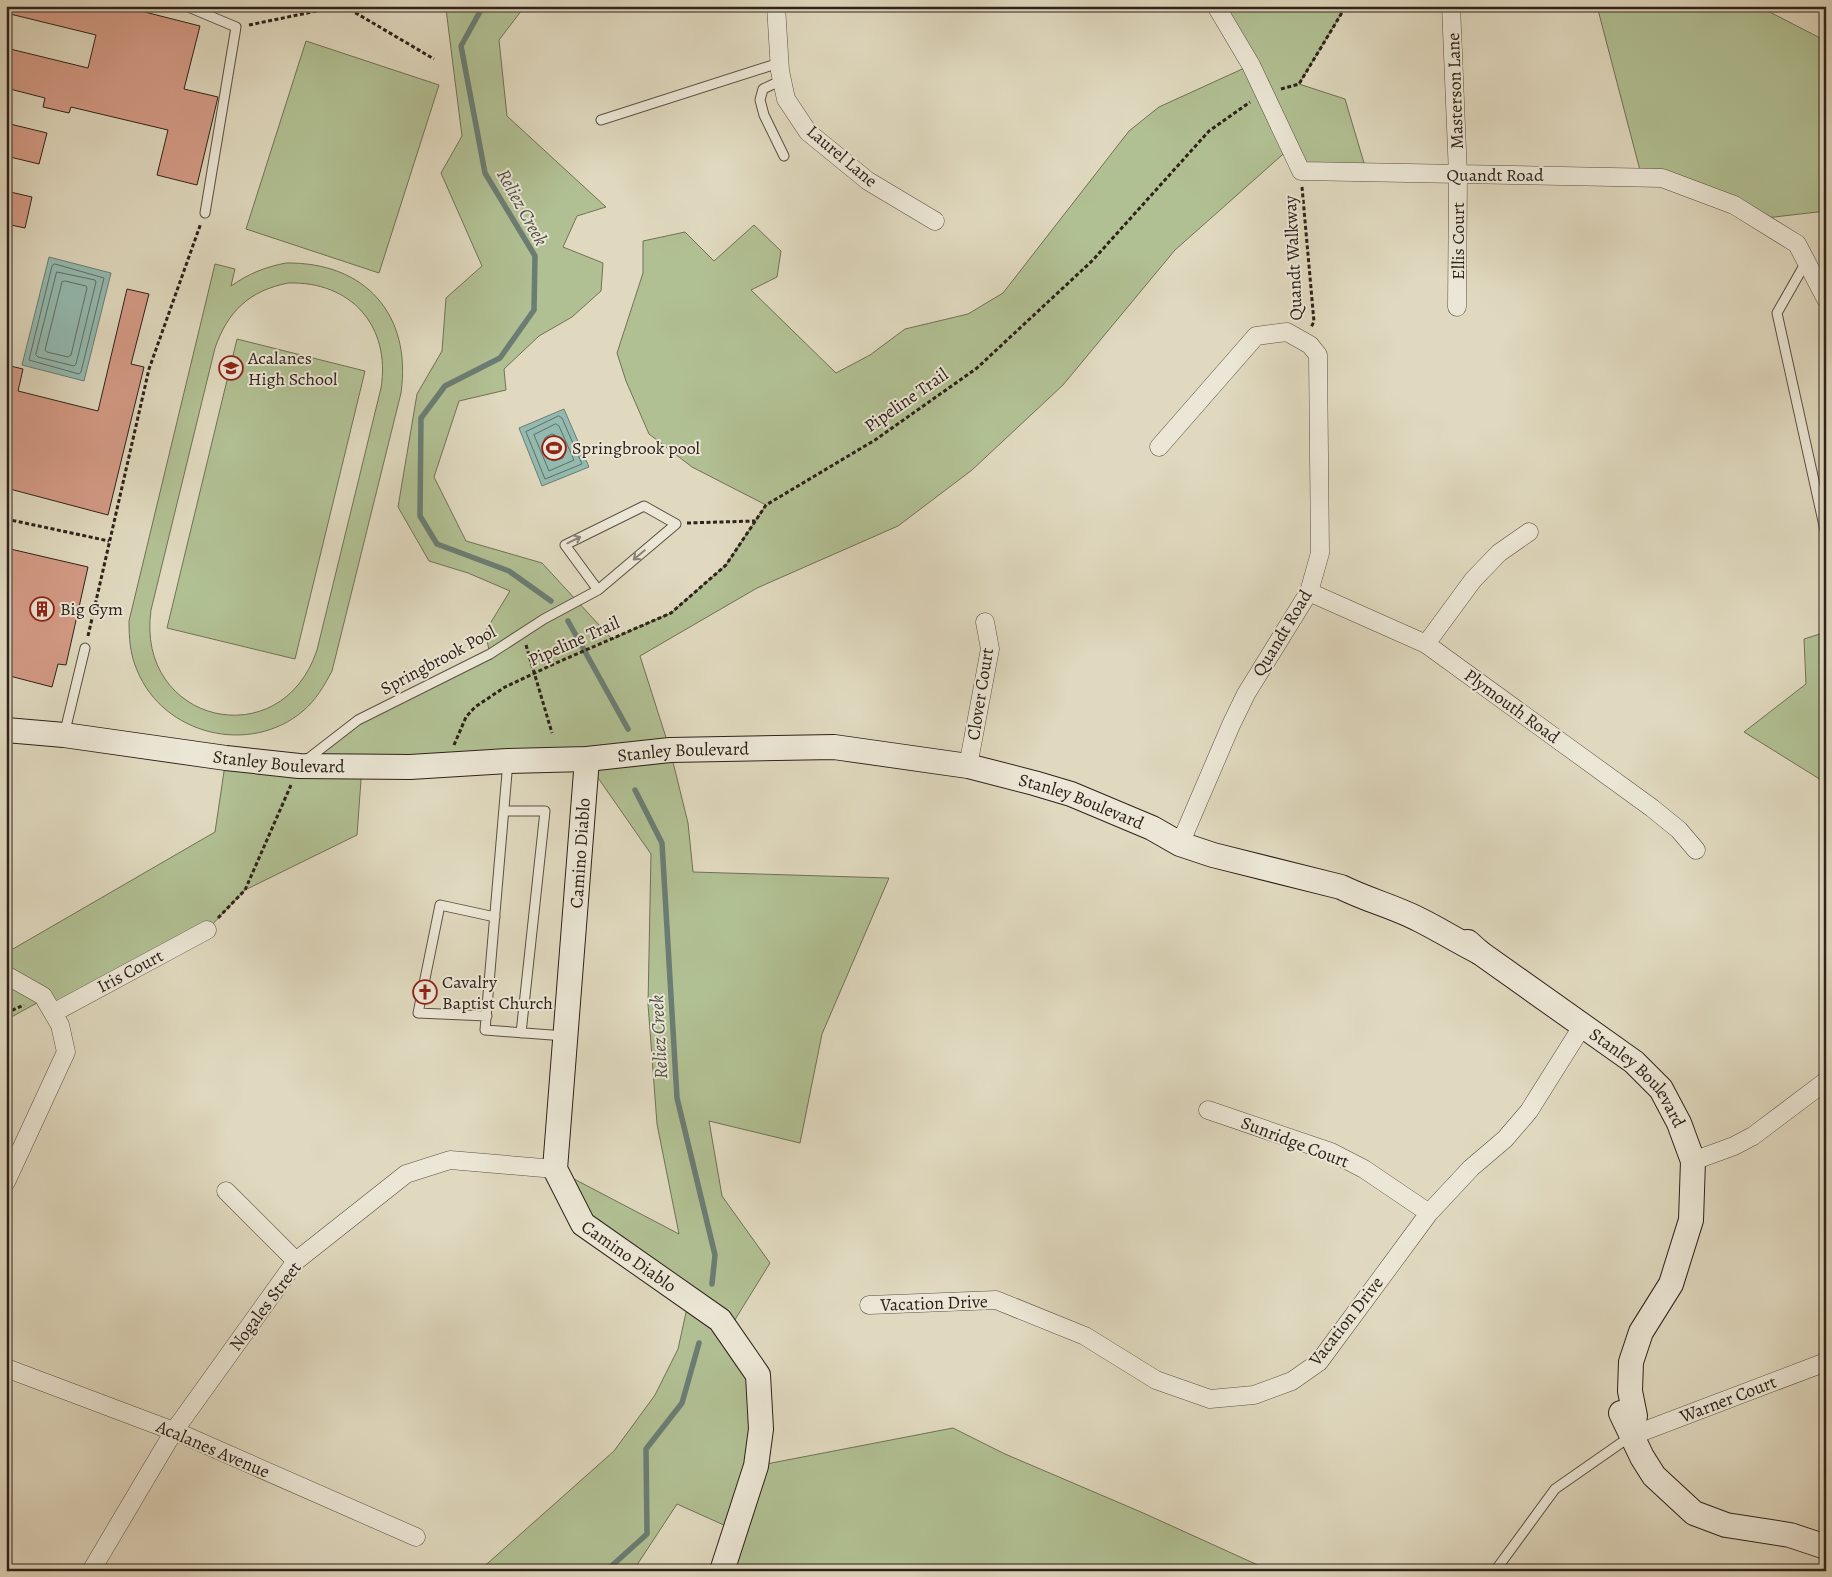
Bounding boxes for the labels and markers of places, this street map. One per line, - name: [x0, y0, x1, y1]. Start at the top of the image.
- place label: Acalanes High School: [247, 346, 338, 391]
- school or university icon: Acalanes High School: [218, 355, 244, 381]
- sports icon: Springbrook pool: [541, 435, 567, 461]
- place label: Springbrook pool: [572, 436, 701, 460]
- building icon: Big Gym: [29, 596, 55, 622]
- place label: Big Gym: [60, 597, 123, 621]
- place label: Cavalry Baptist Church: [442, 970, 553, 1015]
- church icon: Cavalry Baptist Church: [412, 979, 438, 1005]

